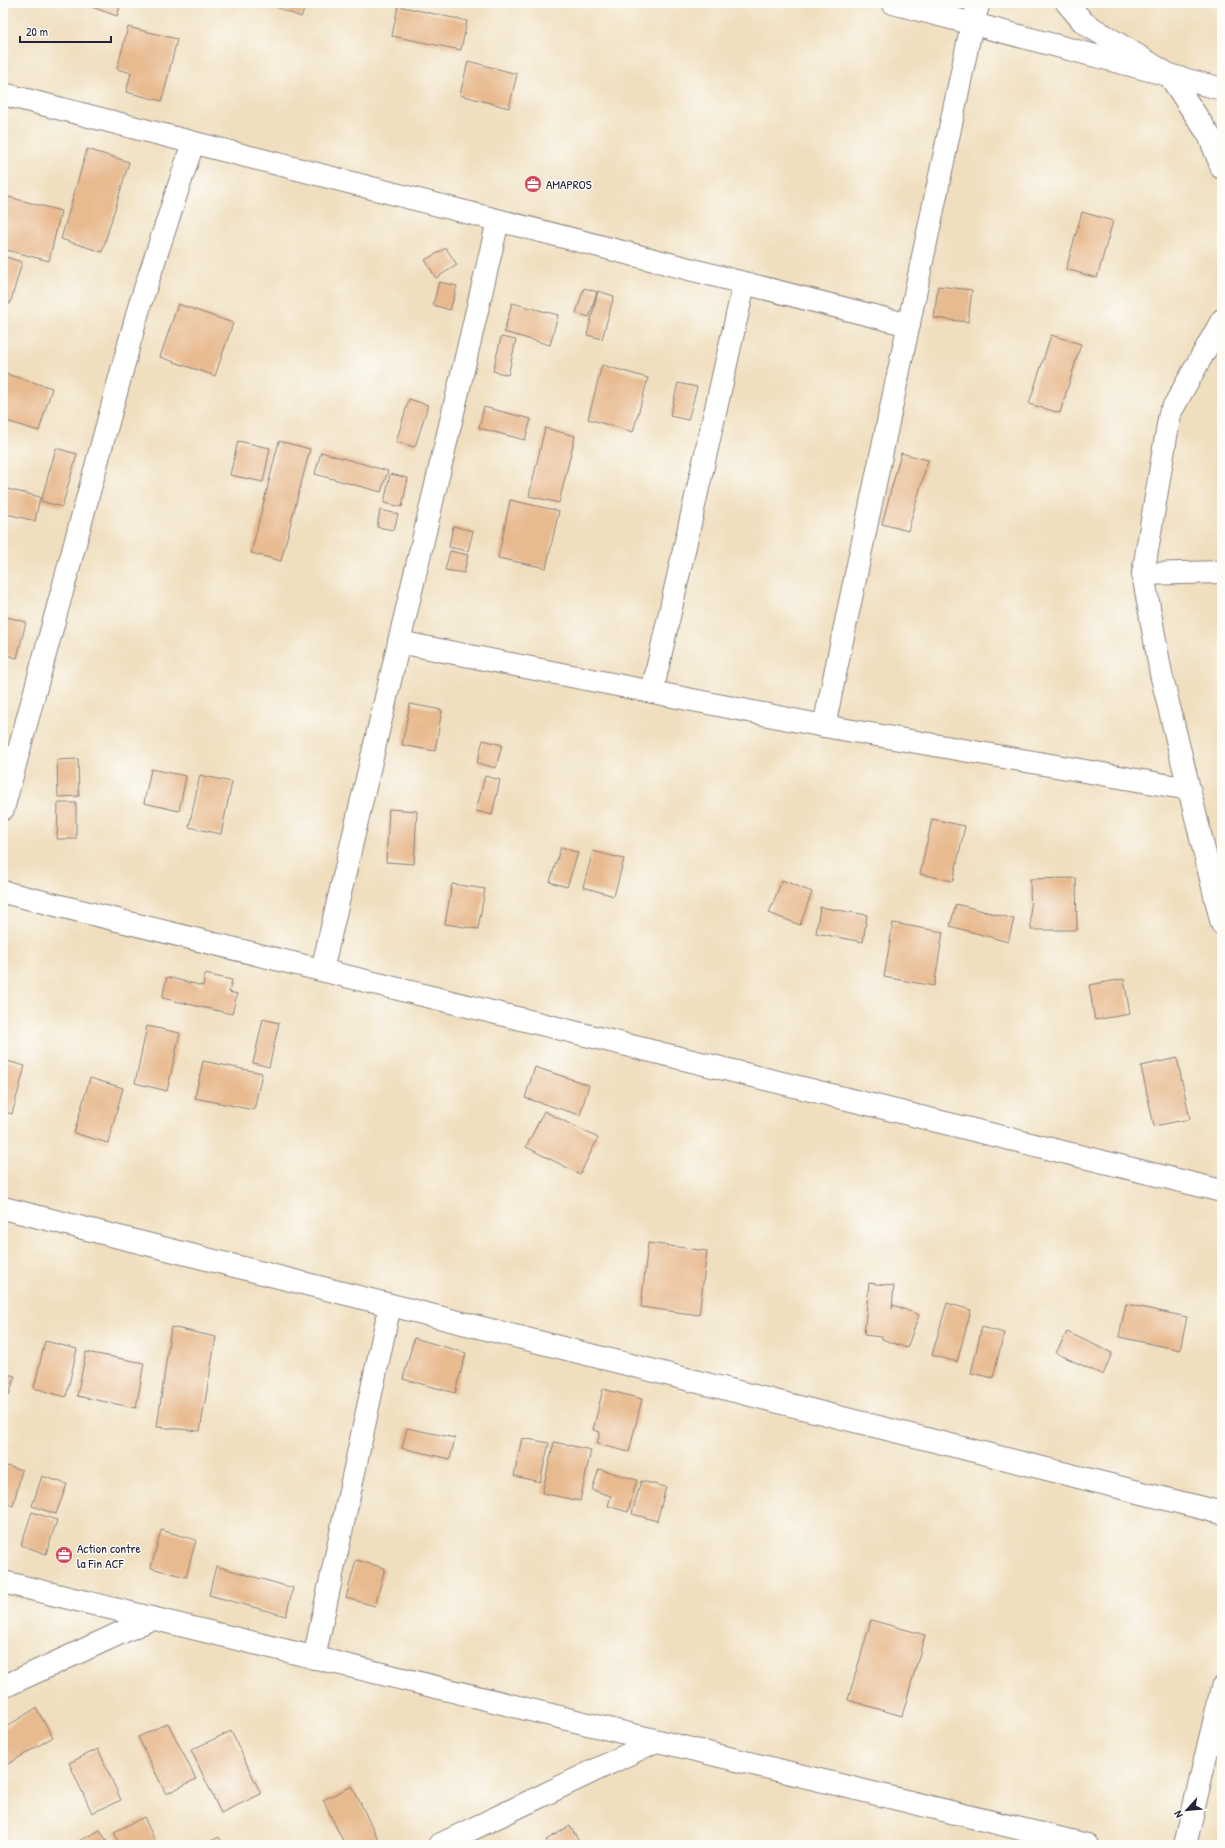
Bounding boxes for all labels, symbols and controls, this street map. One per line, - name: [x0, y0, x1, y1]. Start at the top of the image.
- scale bar: [20, 18, 111, 44]
- text: 20 m: [26, 23, 48, 40]
- office icon: AMAPROS: [523, 174, 543, 194]
- place label: AMAPROS: [546, 175, 592, 193]
- place label: Action contre la Fin ACF: [77, 1539, 141, 1572]
- office icon: Action contre la Fin ACF: [54, 1545, 74, 1565]
- north arrow: [1167, 1790, 1207, 1830]
- text: N: [1170, 1809, 1186, 1820]

